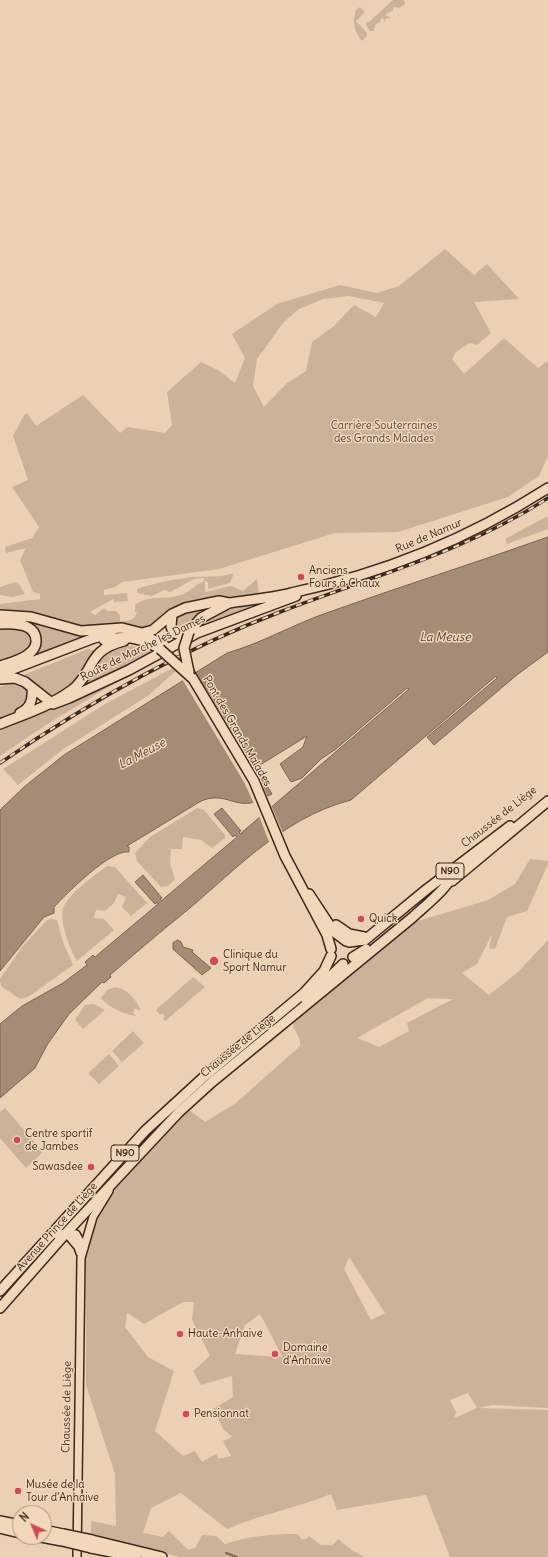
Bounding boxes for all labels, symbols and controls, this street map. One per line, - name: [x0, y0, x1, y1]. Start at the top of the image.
- park label: Carrière Souterraines des Grands Malades: [331, 419, 437, 445]
- street label: Rue de Namur: [394, 516, 464, 556]
- place label: Anciens Fours à Chaux: [309, 564, 380, 590]
- marker: Anciens Fours à Chaux: [296, 572, 306, 582]
- street label: Route de Marche les Dames: [78, 612, 208, 684]
- water label: La Meuse: [419, 631, 471, 645]
- street label: Pont des Grands Malades: [200, 673, 274, 789]
- water label: La Meuse: [116, 736, 168, 772]
- street label: Chaussée de Liège: [459, 783, 539, 851]
- road number: N90: [436, 863, 464, 879]
- place label: Quick: [369, 912, 397, 926]
- marker: Quick: [356, 914, 366, 924]
- place label: Clinique du Sport Namur: [223, 948, 287, 974]
- marker: Clinique du Sport Namur: [208, 955, 220, 967]
- street label: Chaussée de Liège: [198, 1012, 278, 1080]
- place label: Centre sportif de Jambes: [25, 1127, 92, 1153]
- marker: Centre sportif de Jambes: [12, 1135, 22, 1145]
- road number: N90: [111, 1145, 139, 1161]
- place label: Sawasdee: [32, 1160, 83, 1174]
- marker: Sawasdee: [86, 1162, 96, 1172]
- street label: Avenue Prince de Liège: [14, 1180, 100, 1274]
- place label: Haute-Anhaive: [188, 1327, 263, 1341]
- marker: Haute-Anhaive: [175, 1329, 185, 1339]
- place label: Domaine d'Anhaive: [283, 1341, 331, 1367]
- marker: Domaine d'Anhaive: [270, 1349, 280, 1359]
- street label: Chaussée de Liège: [60, 1361, 74, 1453]
- place label: Pensionnat: [194, 1407, 249, 1421]
- marker: Pensionnat: [181, 1409, 191, 1419]
- place label: Musée de la Tour d’Anhaive: [26, 1478, 99, 1504]
- marker: Musée de la Tour d’Anhaive: [13, 1486, 23, 1496]
- north arrow: [12, 1505, 52, 1545]
- text: N: [17, 1509, 32, 1525]

